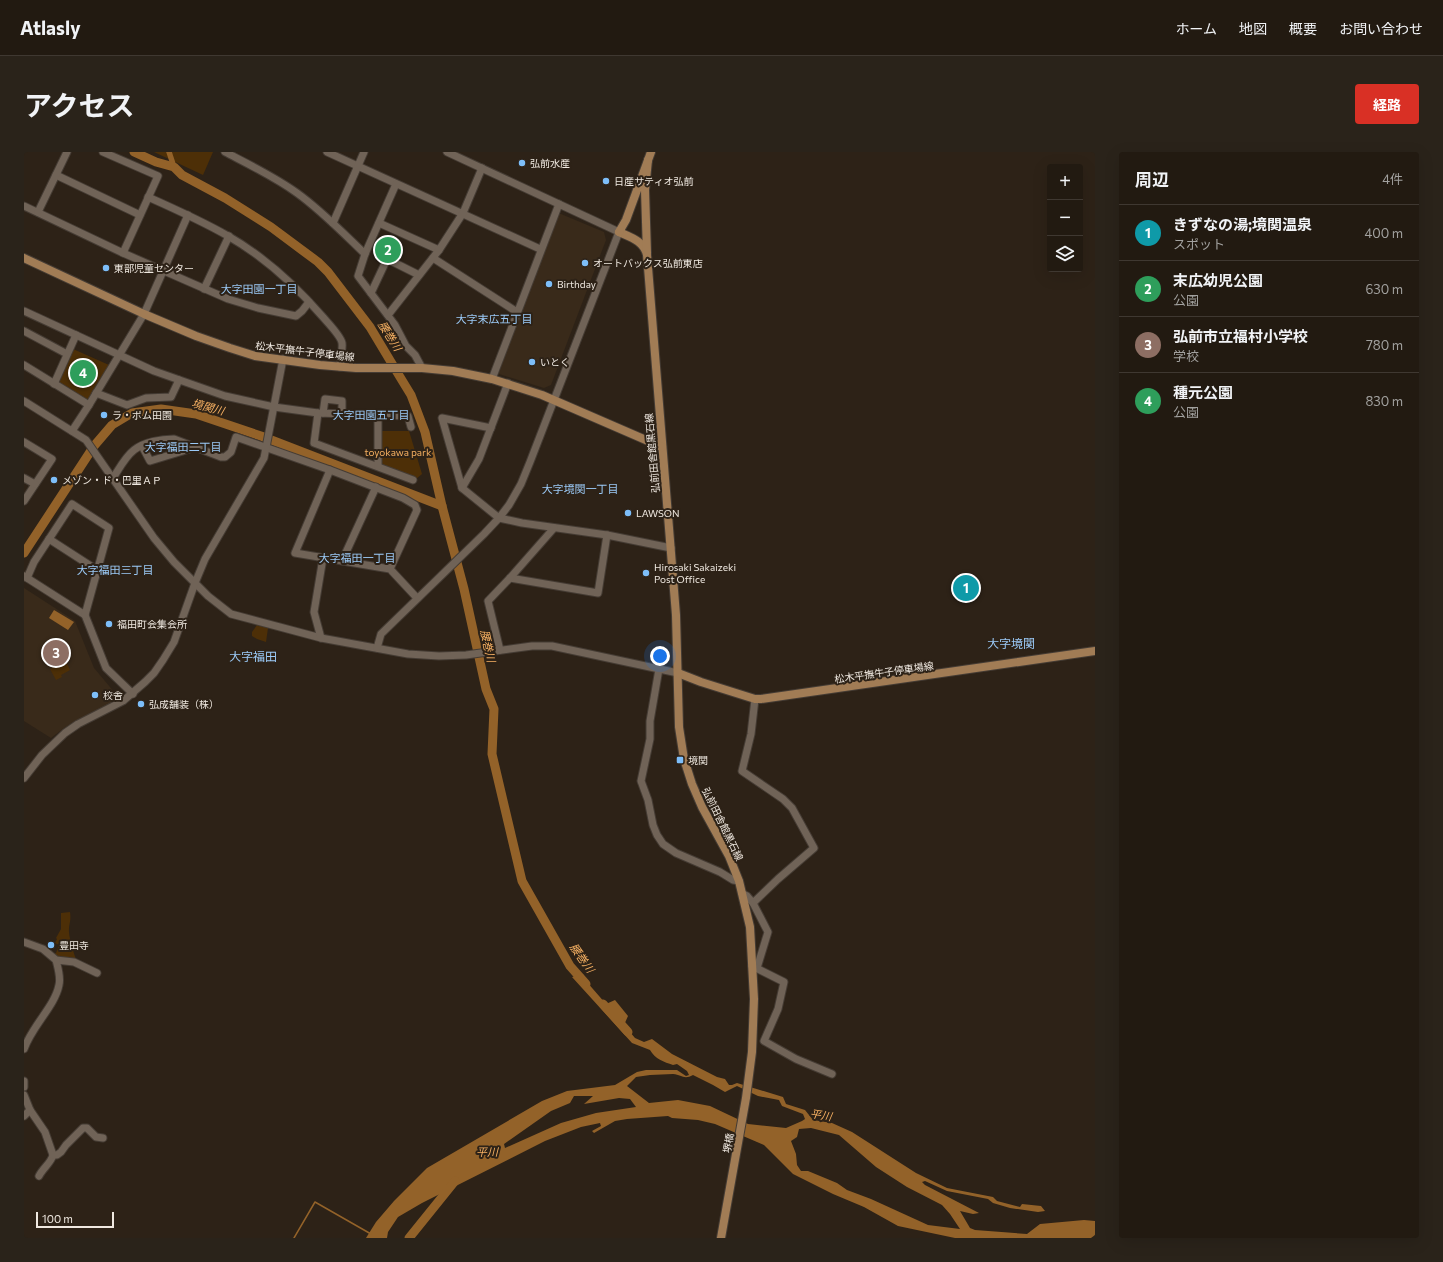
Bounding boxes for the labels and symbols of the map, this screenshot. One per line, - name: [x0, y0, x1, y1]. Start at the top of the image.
- place label: 弘前水産: [530, 157, 570, 169]
- marker: 弘前水産: [517, 158, 527, 168]
- place label: 日産サティオ弘前: [614, 175, 693, 187]
- marker: 日産サティオ弘前: [601, 176, 611, 186]
- pin: 2: [375, 235, 401, 265]
- place label: オートバックス弘前東店: [593, 257, 703, 269]
- marker: オートバックス弘前東店: [580, 258, 590, 268]
- place label: 東部児童センター: [114, 262, 194, 274]
- marker: 東部児童センター: [101, 263, 111, 273]
- place label: Birthday: [557, 278, 596, 290]
- marker: Birthday: [544, 279, 554, 289]
- district label: 大字田園一丁目: [221, 282, 298, 295]
- district label: 大字末広五丁目: [456, 312, 533, 325]
- water label: 腰巻川: [376, 318, 405, 354]
- street label: 松木平撫牛子停車場線: [255, 339, 355, 363]
- place label: いとく: [540, 356, 570, 368]
- marker: いとく: [527, 357, 537, 367]
- pin: 4: [70, 358, 96, 388]
- water label: 境関川: [191, 396, 227, 417]
- district label: 大字田園五丁目: [333, 408, 410, 421]
- place label: ラ・ポム田園: [112, 409, 172, 421]
- marker: ラ・ポム田園: [99, 410, 109, 420]
- street label: 弘前田舎館黒石線: [643, 413, 661, 493]
- district label: 大字福田二丁目: [145, 440, 222, 453]
- park label: toyokawa park: [365, 446, 432, 458]
- place label: メゾン・ド・巴里ＡＰ: [62, 474, 162, 486]
- marker: メゾン・ド・巴里ＡＰ: [49, 475, 59, 485]
- district label: 大字境関一丁目: [542, 482, 619, 495]
- place label: LAWSON: [636, 507, 679, 519]
- marker: LAWSON: [623, 508, 633, 518]
- district label: 大字福田一丁目: [319, 551, 396, 564]
- place label: Hirosaki Sakaizeki Post Office: [654, 561, 736, 585]
- district label: 大字福田三丁目: [77, 563, 154, 576]
- marker: Hirosaki Sakaizeki Post Office: [641, 568, 651, 578]
- pin: 1: [953, 573, 979, 603]
- place label: 福田町会集会所: [117, 618, 187, 630]
- marker: 福田町会集会所: [104, 619, 114, 629]
- water label: 腰巻川: [478, 628, 499, 664]
- district label: 大字境関: [987, 636, 1035, 650]
- pin: 3: [43, 638, 69, 668]
- your location: [650, 646, 670, 666]
- district label: 大字福田: [229, 649, 277, 663]
- street label: 松木平撫牛子停車場線: [834, 659, 934, 685]
- place label: 校舎: [103, 689, 123, 701]
- marker: 校舎: [90, 690, 100, 700]
- place label: 弘成舗装（株）: [149, 698, 219, 710]
- marker: 弘成舗装（株）: [136, 699, 146, 709]
- place label: 境関: [688, 754, 708, 766]
- marker: 境関: [675, 755, 685, 765]
- street label: 弘前田舎館黒石線: [700, 785, 746, 863]
- place label: 豊田寺: [59, 939, 89, 951]
- marker: 豊田寺: [46, 940, 56, 950]
- water label: 腰巻川: [568, 940, 598, 976]
- water label: 平川: [809, 1106, 834, 1123]
- street label: 堺橋: [720, 1132, 736, 1154]
- water label: 平川: [476, 1145, 499, 1158]
- scale bar: [36, 1210, 114, 1229]

